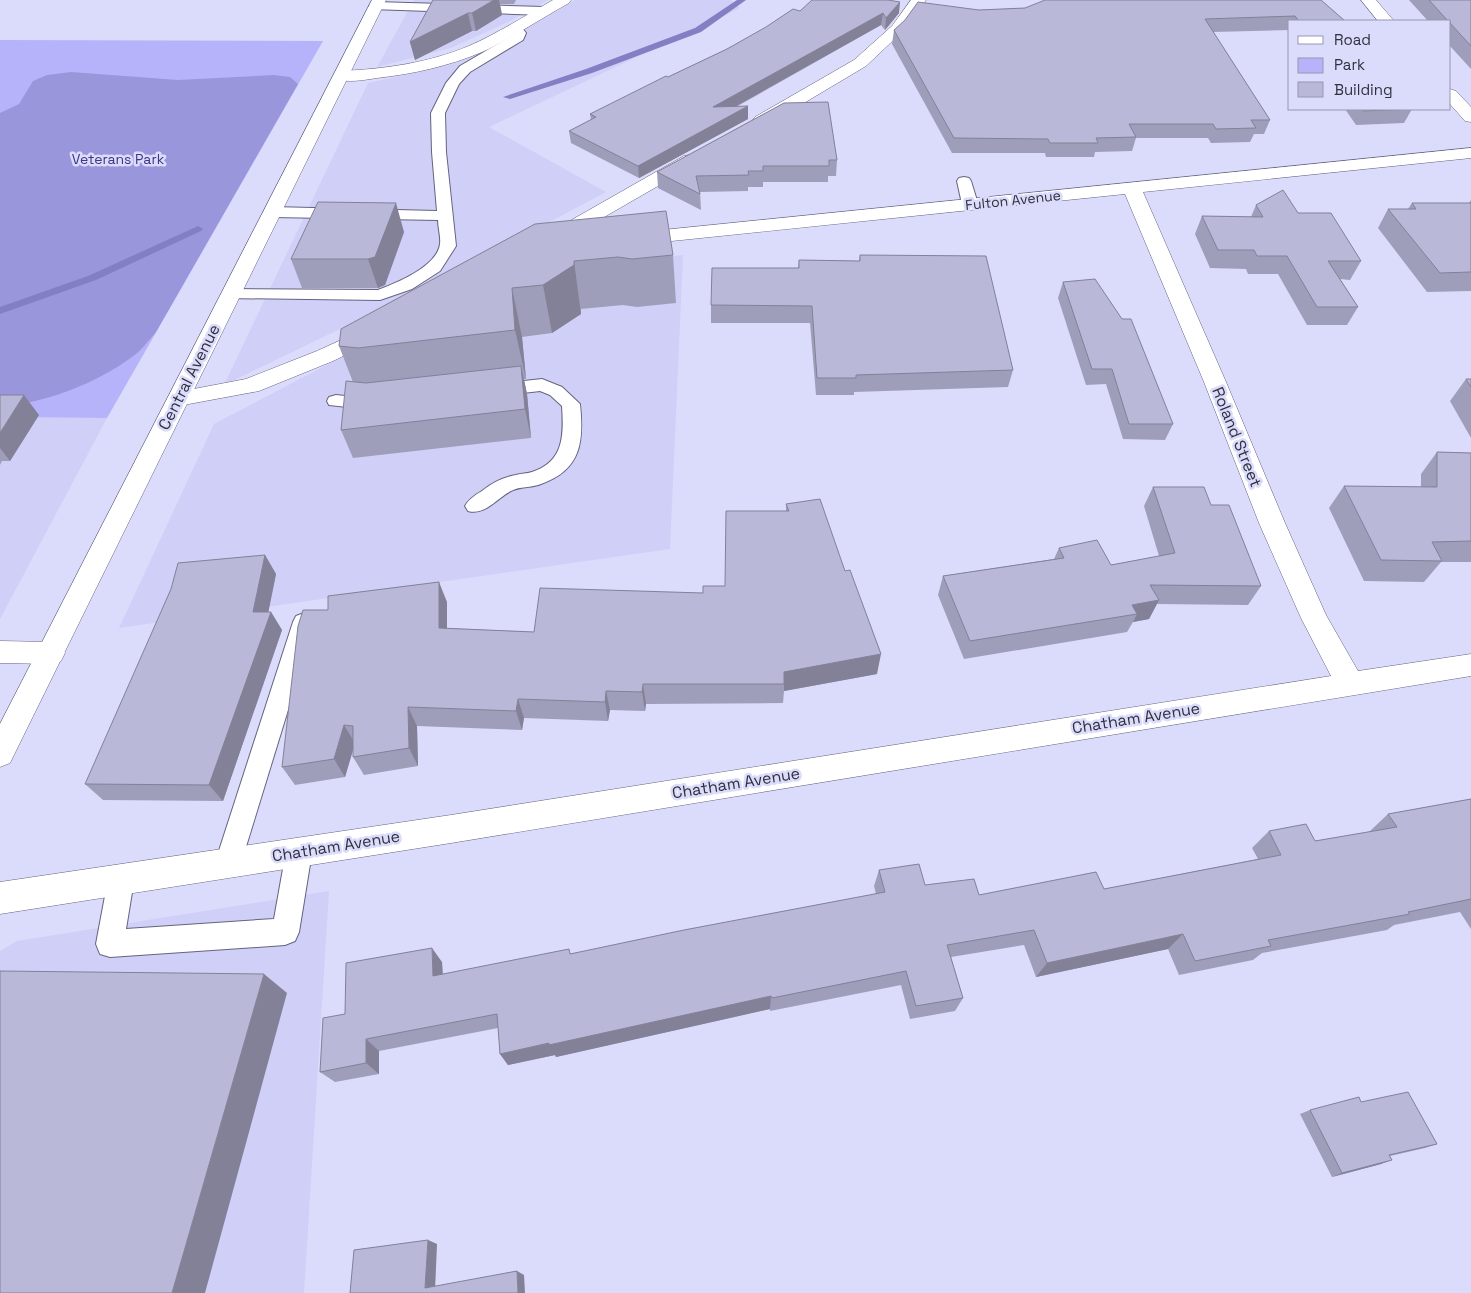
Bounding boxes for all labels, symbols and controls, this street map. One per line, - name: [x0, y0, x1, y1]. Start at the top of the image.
- legend: [1288, 20, 1451, 110]
- text: Road: [1334, 30, 1371, 49]
- text: Park: [1334, 55, 1365, 74]
- text: Building: [1334, 80, 1393, 99]
- park label: Veterans Park: [72, 150, 165, 168]
- street label: Fulton Avenue: [964, 186, 1062, 214]
- street label: Central Avenue: [153, 321, 225, 433]
- street label: Roland Street: [1207, 384, 1267, 490]
- street label: Chatham Avenue: [1070, 698, 1202, 738]
- street label: Chatham Avenue: [670, 763, 802, 803]
- street label: Chatham Avenue: [270, 826, 402, 866]

